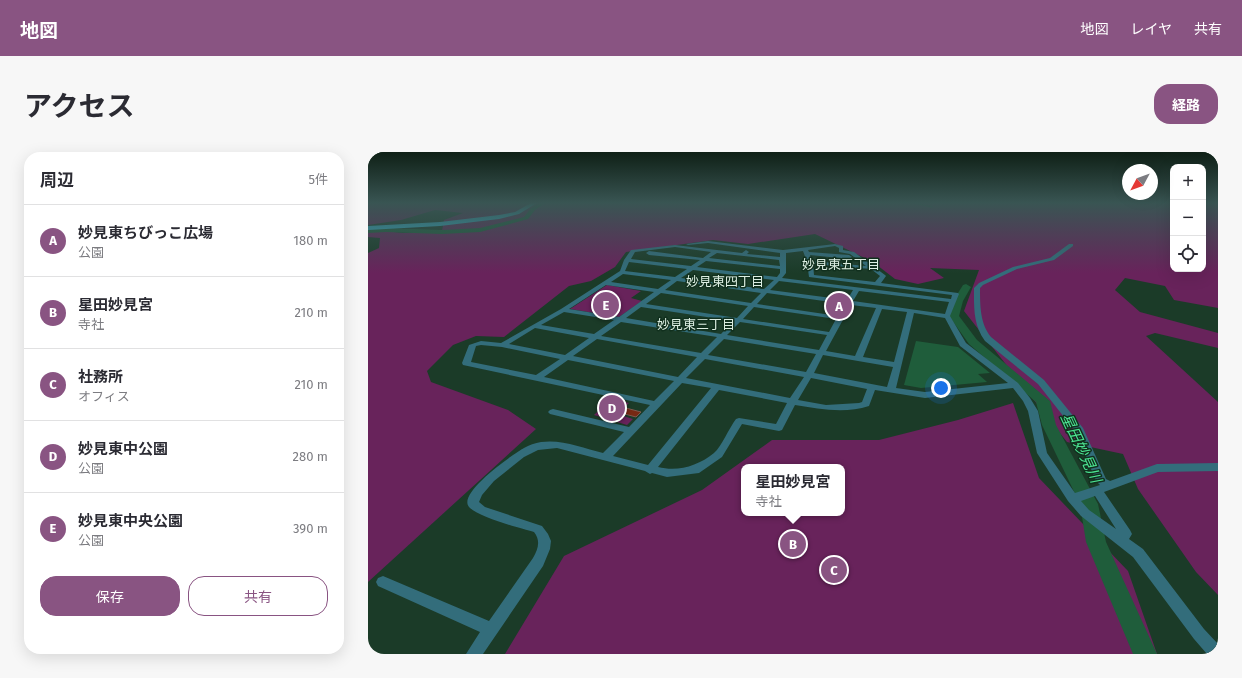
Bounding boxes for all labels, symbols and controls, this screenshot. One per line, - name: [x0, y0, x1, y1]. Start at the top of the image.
- text: 地図: [20, 19, 58, 42]
- text: 地図: [1080, 21, 1108, 38]
- text: レイヤ: [1130, 21, 1172, 38]
- text: 共有: [1194, 21, 1222, 38]
- button: 経路: [1154, 84, 1218, 124]
- text: アクセス: [24, 90, 135, 123]
- north arrow: [1122, 164, 1158, 200]
- map controls: [1170, 164, 1206, 272]
- button: +: [1170, 164, 1206, 200]
- text: 周辺: [40, 170, 74, 191]
- text: 5件: [308, 172, 328, 187]
- button: −: [1170, 200, 1206, 236]
- text: 妙見東ちびっこ広場: [78, 224, 213, 242]
- text: A: [49, 233, 57, 248]
- text: 180 m: [293, 233, 328, 248]
- button: locate: [1170, 236, 1206, 272]
- text: 公園: [78, 245, 104, 260]
- district label: 妙見東五丁目: [802, 257, 880, 272]
- district label: 妙見東四丁目: [686, 274, 764, 289]
- pin: E: [593, 290, 619, 320]
- pin: A: [826, 291, 852, 321]
- text: 星田妙見宮: [78, 296, 153, 314]
- text: B: [49, 305, 57, 320]
- text: 210 m: [294, 305, 328, 320]
- text: 寺社: [78, 317, 104, 332]
- district label: 妙見東三丁目: [657, 317, 735, 332]
- text: 社務所: [78, 368, 123, 386]
- text: C: [49, 377, 57, 392]
- text: 210 m: [294, 377, 328, 392]
- your location: [931, 378, 951, 398]
- text: オフィス: [78, 389, 130, 404]
- pin: D: [599, 393, 625, 423]
- water label: 星田妙見川: [1057, 410, 1106, 488]
- text: 妙見東中公園: [78, 440, 168, 458]
- text: D: [49, 449, 57, 464]
- text: 280 m: [293, 449, 328, 464]
- text: 公園: [78, 461, 104, 476]
- popup: [741, 464, 845, 516]
- text: 星田妙見宮: [755, 473, 831, 491]
- text: 寺社: [755, 494, 782, 509]
- text: 妙見東中央公園: [78, 512, 183, 530]
- text: E: [50, 521, 56, 536]
- text: 390 m: [293, 521, 328, 536]
- pin: B: [780, 529, 806, 559]
- text: 公園: [78, 533, 104, 548]
- pin: C: [821, 555, 847, 585]
- button: 保存: [40, 576, 180, 616]
- button: 共有: [188, 576, 328, 616]

